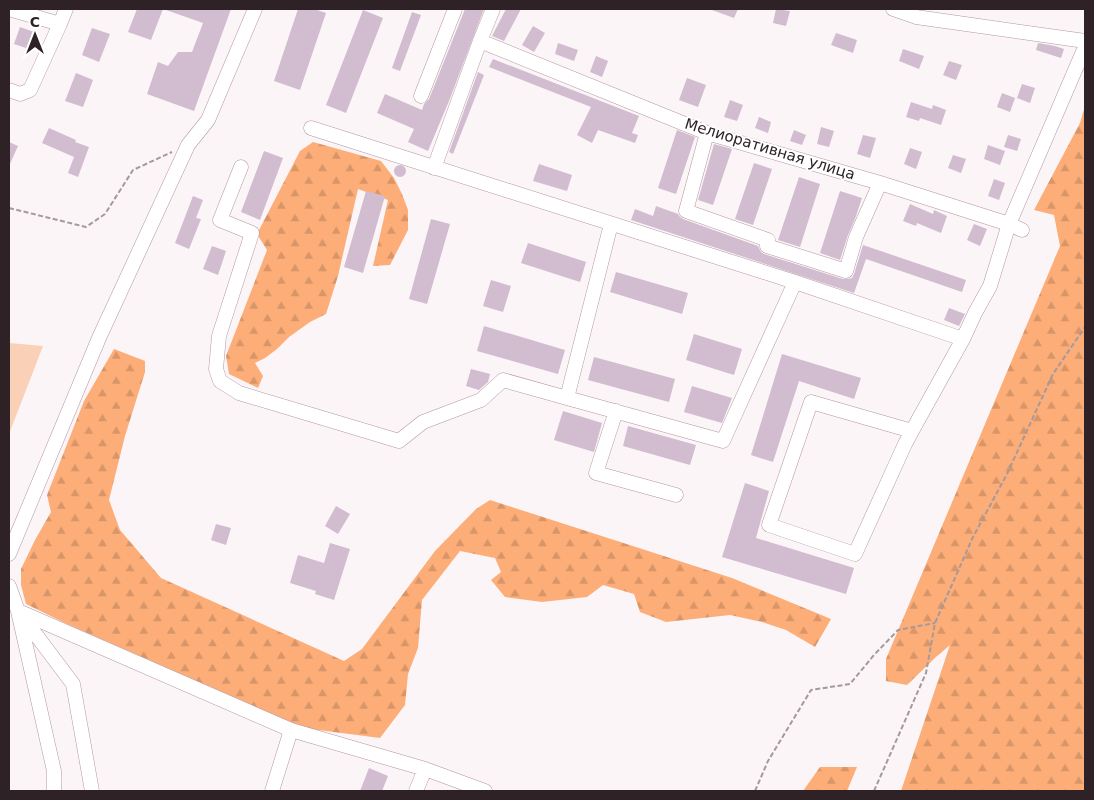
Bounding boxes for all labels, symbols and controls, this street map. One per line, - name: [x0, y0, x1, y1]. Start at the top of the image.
- north arrow: [10, 10, 60, 60]
- text: С: [30, 14, 40, 30]
- street label: Мелиоративная улица: [683, 114, 857, 184]

